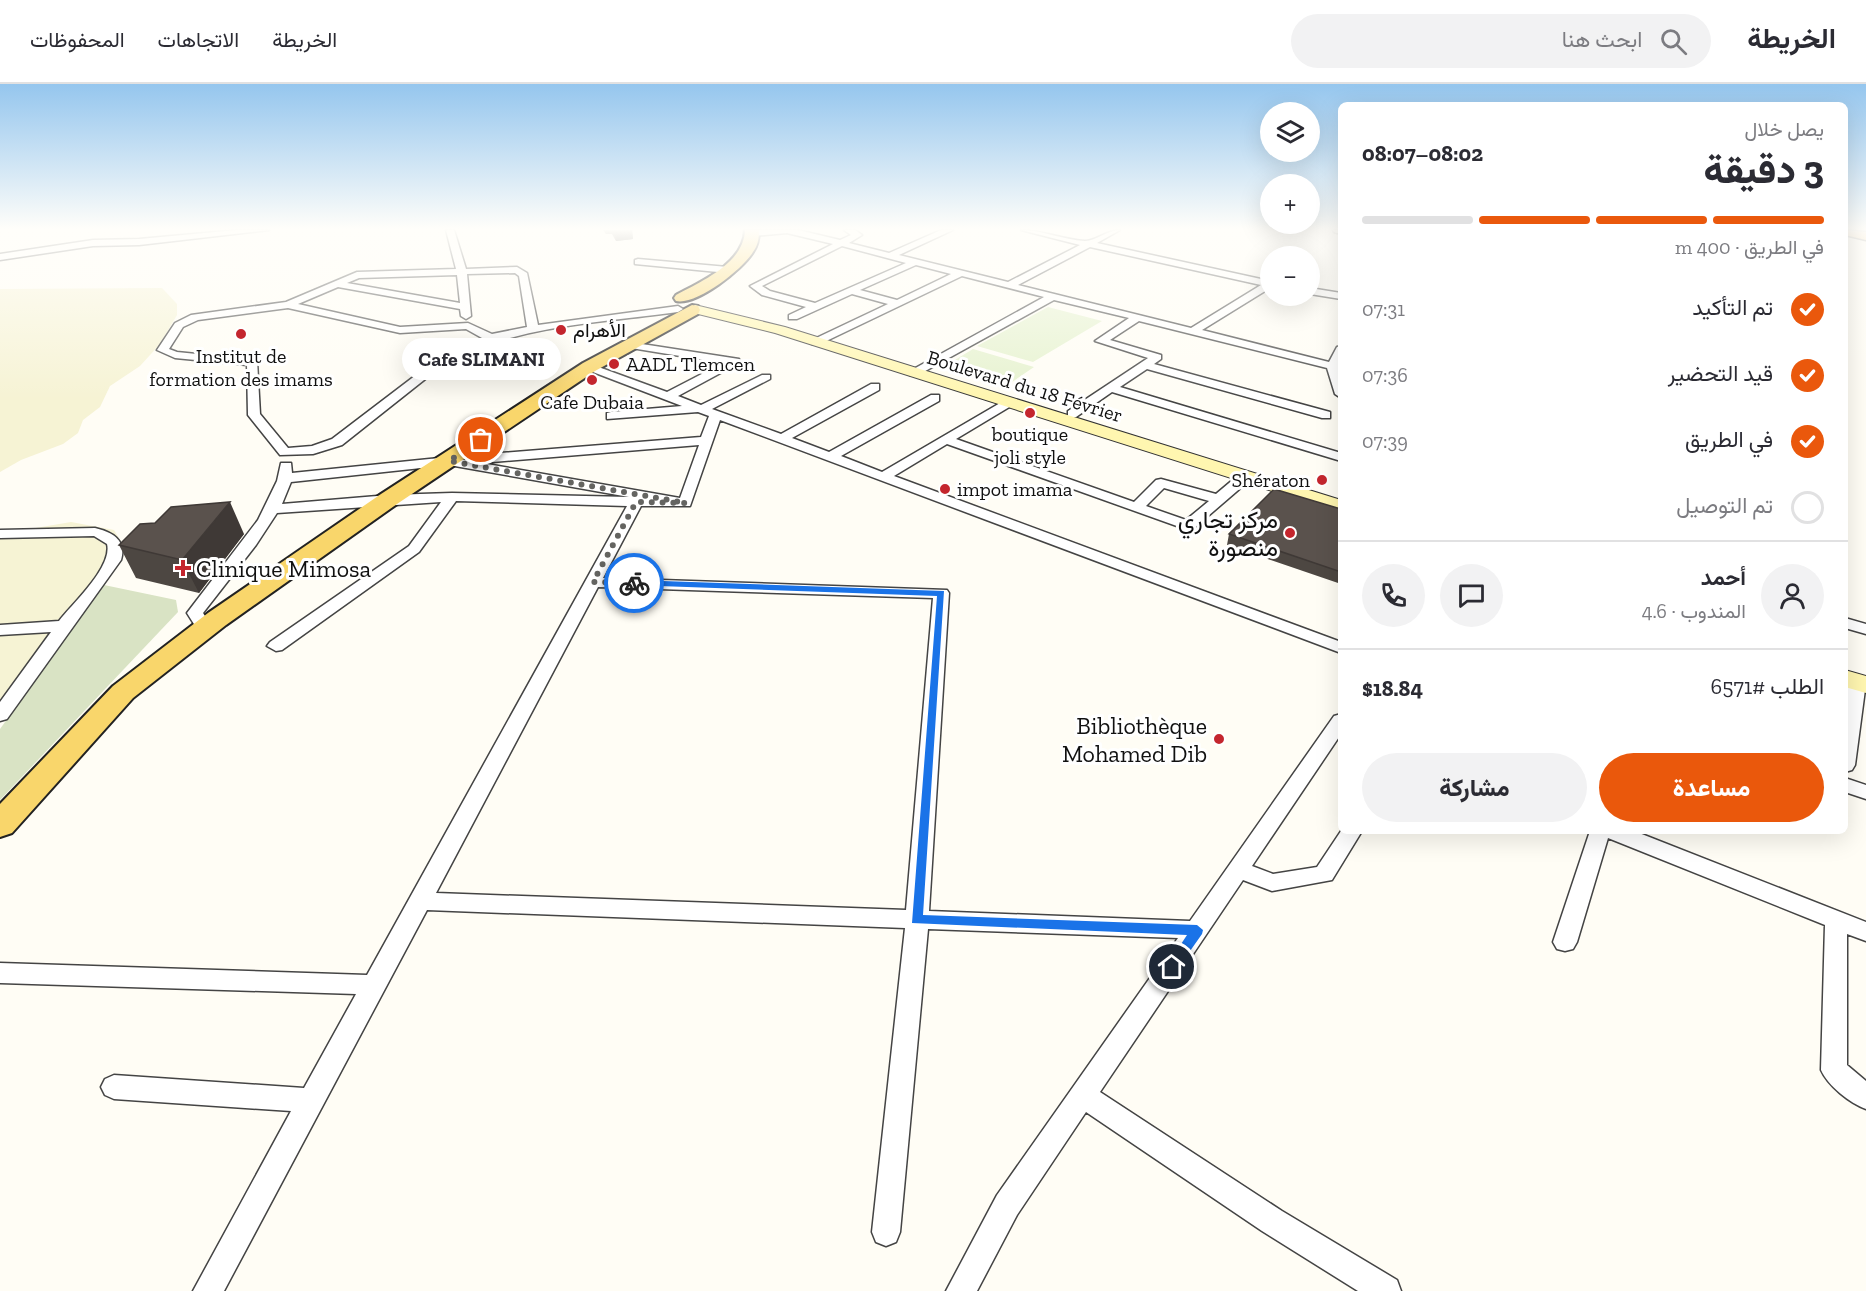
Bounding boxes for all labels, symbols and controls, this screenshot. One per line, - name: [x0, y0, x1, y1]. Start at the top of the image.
- search box: [1291, 14, 1711, 68]
- text: الخريطة: [1747, 22, 1836, 55]
- icon: search: [1657, 25, 1690, 58]
- text: ابحث هنا: [1562, 26, 1642, 53]
- text: المحفوظات: [30, 27, 125, 52]
- text: الاتجاهات: [158, 27, 239, 52]
- text: الخريطة: [272, 27, 337, 52]
- map controls: [1260, 102, 1320, 306]
- button: layers: [1260, 102, 1320, 162]
- text: يصل خلال: [1744, 117, 1824, 141]
- text: 08:02–08:07: [1362, 140, 1483, 167]
- text: 3 دقيقة: [1704, 146, 1824, 193]
- button: +: [1260, 174, 1320, 234]
- text: في الطريق · 400 m: [1675, 235, 1824, 259]
- button: −: [1260, 246, 1320, 306]
- icon: check: [1791, 293, 1824, 326]
- text: تم التأكيد: [1692, 294, 1773, 321]
- text: 07:31: [1362, 297, 1405, 321]
- place label: الأهرام: [573, 318, 626, 343]
- marker: الأهرام: [554, 323, 568, 337]
- marker: Institut de formation des imams: [234, 327, 248, 341]
- callout: Cafe SLIMANI: [402, 338, 560, 380]
- place label: Institut de formation des imams: [149, 344, 333, 391]
- street label: Boulevard du 18 Février: [924, 345, 1126, 427]
- text: Cafe SLIMANI: [418, 347, 545, 371]
- place label: AADL Tlemcen: [626, 352, 755, 376]
- marker: AADL Tlemcen: [607, 357, 621, 371]
- icon: check: [1791, 359, 1824, 392]
- text: قيد التحضير: [1668, 360, 1773, 387]
- text: 07:36: [1362, 363, 1408, 387]
- marker: Cafe Dubaia: [585, 373, 599, 387]
- place label: Cafe Dubaia: [540, 390, 644, 414]
- marker: boutique joli style: [1023, 406, 1037, 420]
- pin: [455, 414, 506, 465]
- place label: boutique joli style: [991, 422, 1068, 469]
- icon: bag: [464, 423, 497, 456]
- icon: check: [1791, 425, 1824, 458]
- text: في الطريق: [1685, 426, 1773, 453]
- text: 07:39: [1362, 429, 1408, 453]
- place label: Shératon: [1232, 468, 1311, 492]
- marker: Shératon: [1315, 473, 1329, 487]
- place label: impot imama: [957, 477, 1073, 501]
- marker: impot imama: [938, 482, 952, 496]
- text: تم التوصيل: [1676, 492, 1773, 519]
- place label: مركز تجاري منصورة: [1178, 505, 1278, 563]
- marker: مركز تجاري منصورة: [1283, 526, 1297, 540]
- courier: [604, 553, 664, 613]
- place label: Clinique Mimosa: [196, 554, 372, 583]
- marker: Clinique Mimosa: [174, 559, 192, 577]
- button: phone: [1362, 564, 1425, 627]
- button: chat: [1440, 564, 1503, 627]
- text: أحمد: [1701, 564, 1746, 591]
- button: person: [1761, 564, 1824, 627]
- icon: bike: [618, 567, 651, 600]
- text: المندوب · 4.6: [1642, 599, 1746, 623]
- text: الطلب #6571: [1711, 673, 1824, 700]
- text: $18.84: [1362, 675, 1423, 702]
- place label: Bibliothèque Mohamed Dib: [1062, 711, 1207, 768]
- marker: Bibliothèque Mohamed Dib: [1212, 732, 1226, 746]
- button: مشاركة: [1362, 753, 1587, 822]
- button: مساعدة: [1599, 753, 1824, 822]
- pin: [1146, 941, 1197, 992]
- icon: home: [1155, 950, 1188, 983]

